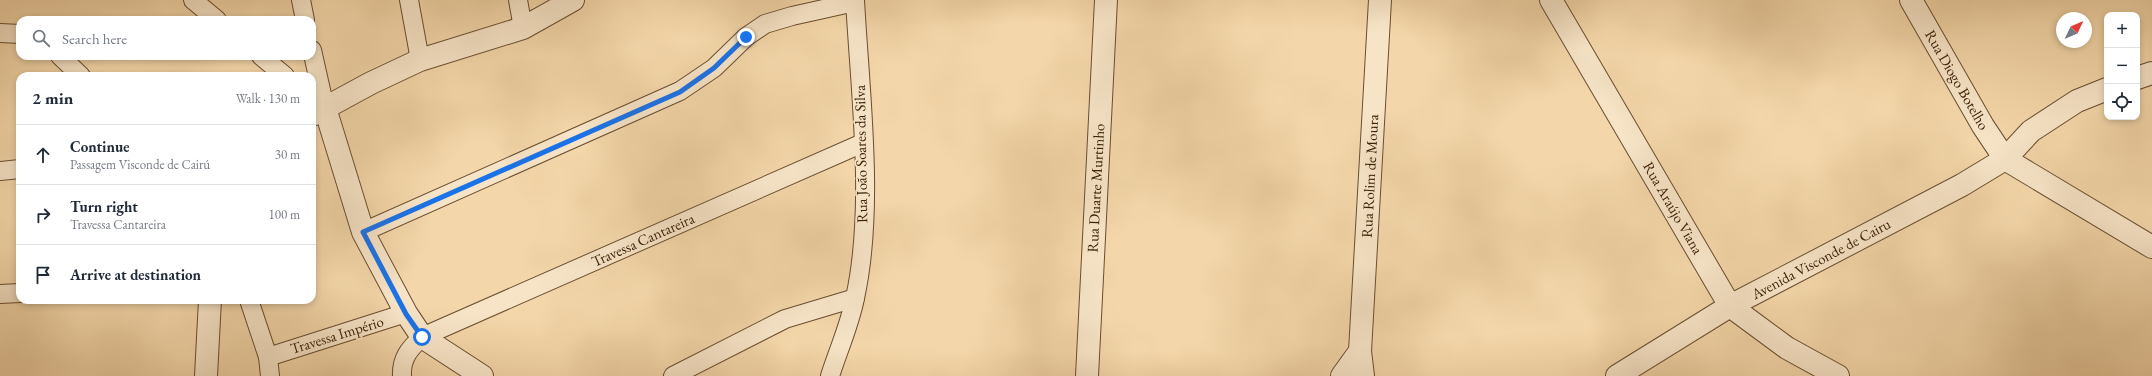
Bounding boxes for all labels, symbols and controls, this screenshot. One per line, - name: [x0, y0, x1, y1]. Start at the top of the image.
- north arrow: [2056, 12, 2092, 48]
- map controls: [2104, 12, 2140, 120]
- button: +: [2104, 12, 2140, 48]
- search box: [16, 16, 316, 60]
- street label: Rua Diogo Botelho: [1921, 26, 1994, 133]
- icon: search: [30, 27, 52, 49]
- route end: [737, 28, 755, 46]
- text: Search here: [62, 29, 127, 48]
- button: −: [2104, 48, 2140, 84]
- button: locate: [2104, 84, 2140, 120]
- street label: Rua João Soares da Silva: [850, 85, 871, 223]
- text: 2 min: [32, 87, 73, 109]
- text: Walk · 130 m: [236, 90, 300, 107]
- street label: Rua Rolim de Moura: [1357, 114, 1382, 238]
- street label: Rua Duarte Murtinho: [1083, 123, 1108, 253]
- text: Continue: [70, 137, 130, 156]
- icon: ahead: [32, 144, 54, 166]
- text: 30 m: [275, 146, 300, 163]
- text: Passagem Visconde de Cairú: [70, 156, 210, 173]
- street label: Rua Araújo Viana: [1639, 158, 1708, 258]
- text: Turn right: [70, 197, 138, 216]
- icon: right: [32, 204, 54, 226]
- text: 100 m: [269, 206, 300, 223]
- street label: Travessa Cantareira: [588, 208, 697, 271]
- street label: Avenida Visconde de Cairu: [1747, 214, 1894, 304]
- text: Travessa Cantareira: [70, 216, 166, 233]
- icon: arrive: [32, 264, 54, 286]
- text: Arrive at destination: [70, 265, 201, 284]
- street label: Travessa Império: [288, 311, 386, 358]
- route start: [413, 328, 431, 346]

